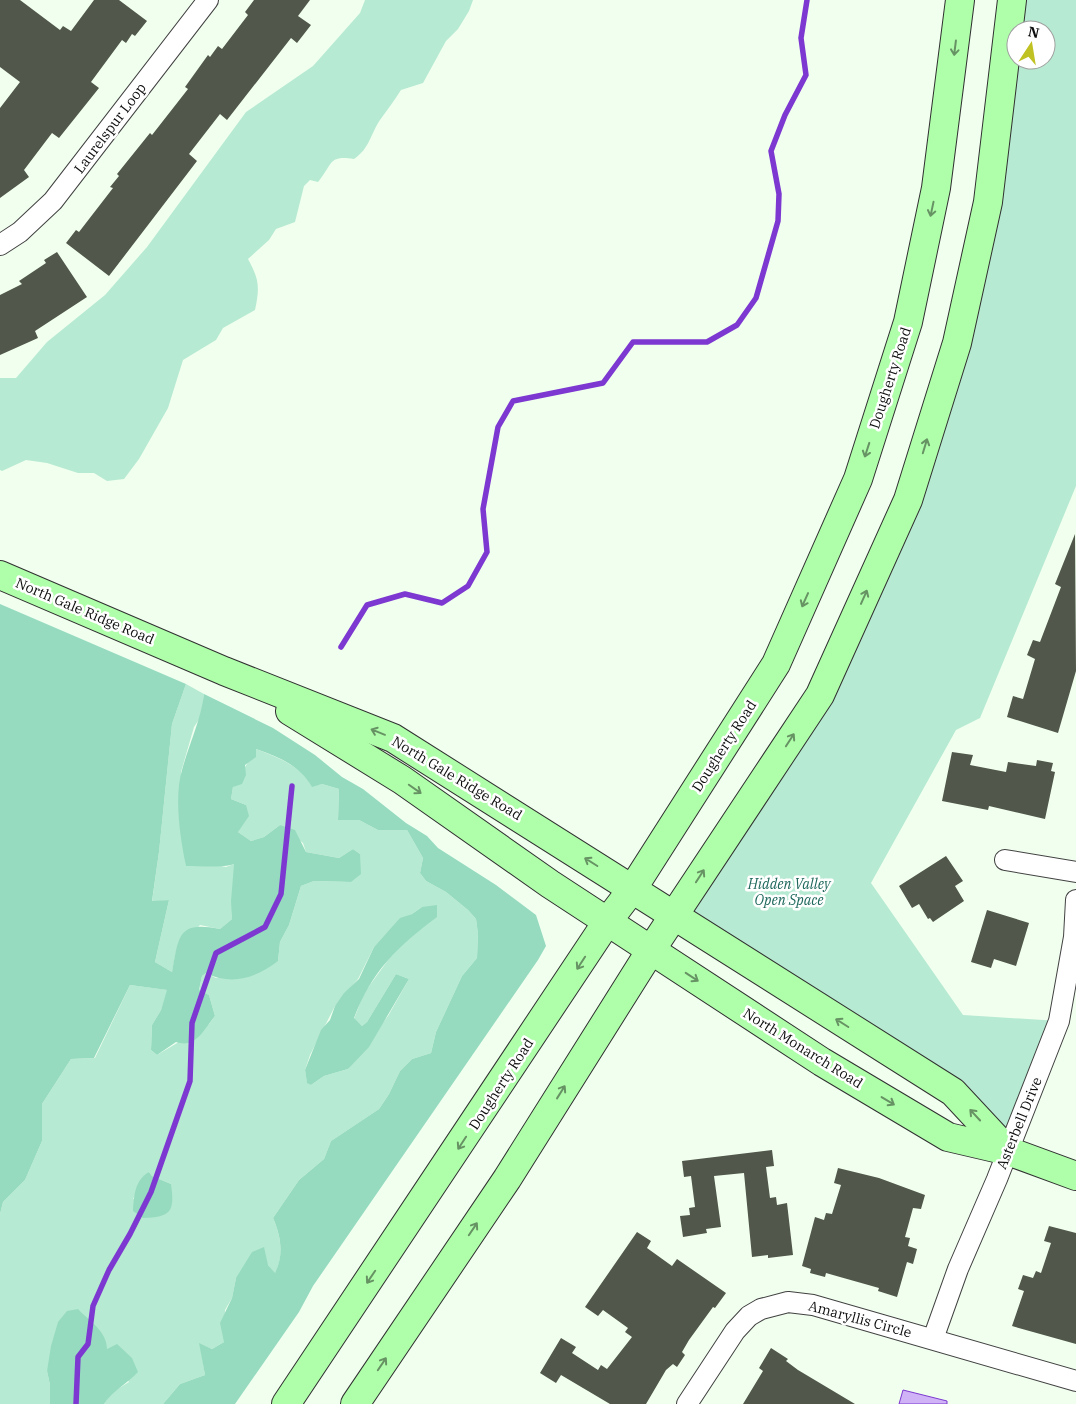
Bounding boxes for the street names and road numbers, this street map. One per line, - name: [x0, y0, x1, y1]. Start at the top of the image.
- street label: Laurelspur Loop: [70, 79, 150, 177]
- street label: Dougherty Road: [865, 324, 915, 431]
- street label: North Gale Ridge Road: [13, 574, 157, 649]
- street label: Dougherty Road: [688, 696, 761, 795]
- street label: North Gale Ridge Road: [389, 732, 526, 824]
- street label: North Monarch Road: [740, 1004, 866, 1092]
- street label: Dougherty Road: [465, 1034, 538, 1133]
- street label: Asterbell Drive: [992, 1074, 1046, 1172]
- street label: Amaryllis Circle: [806, 1297, 914, 1341]

